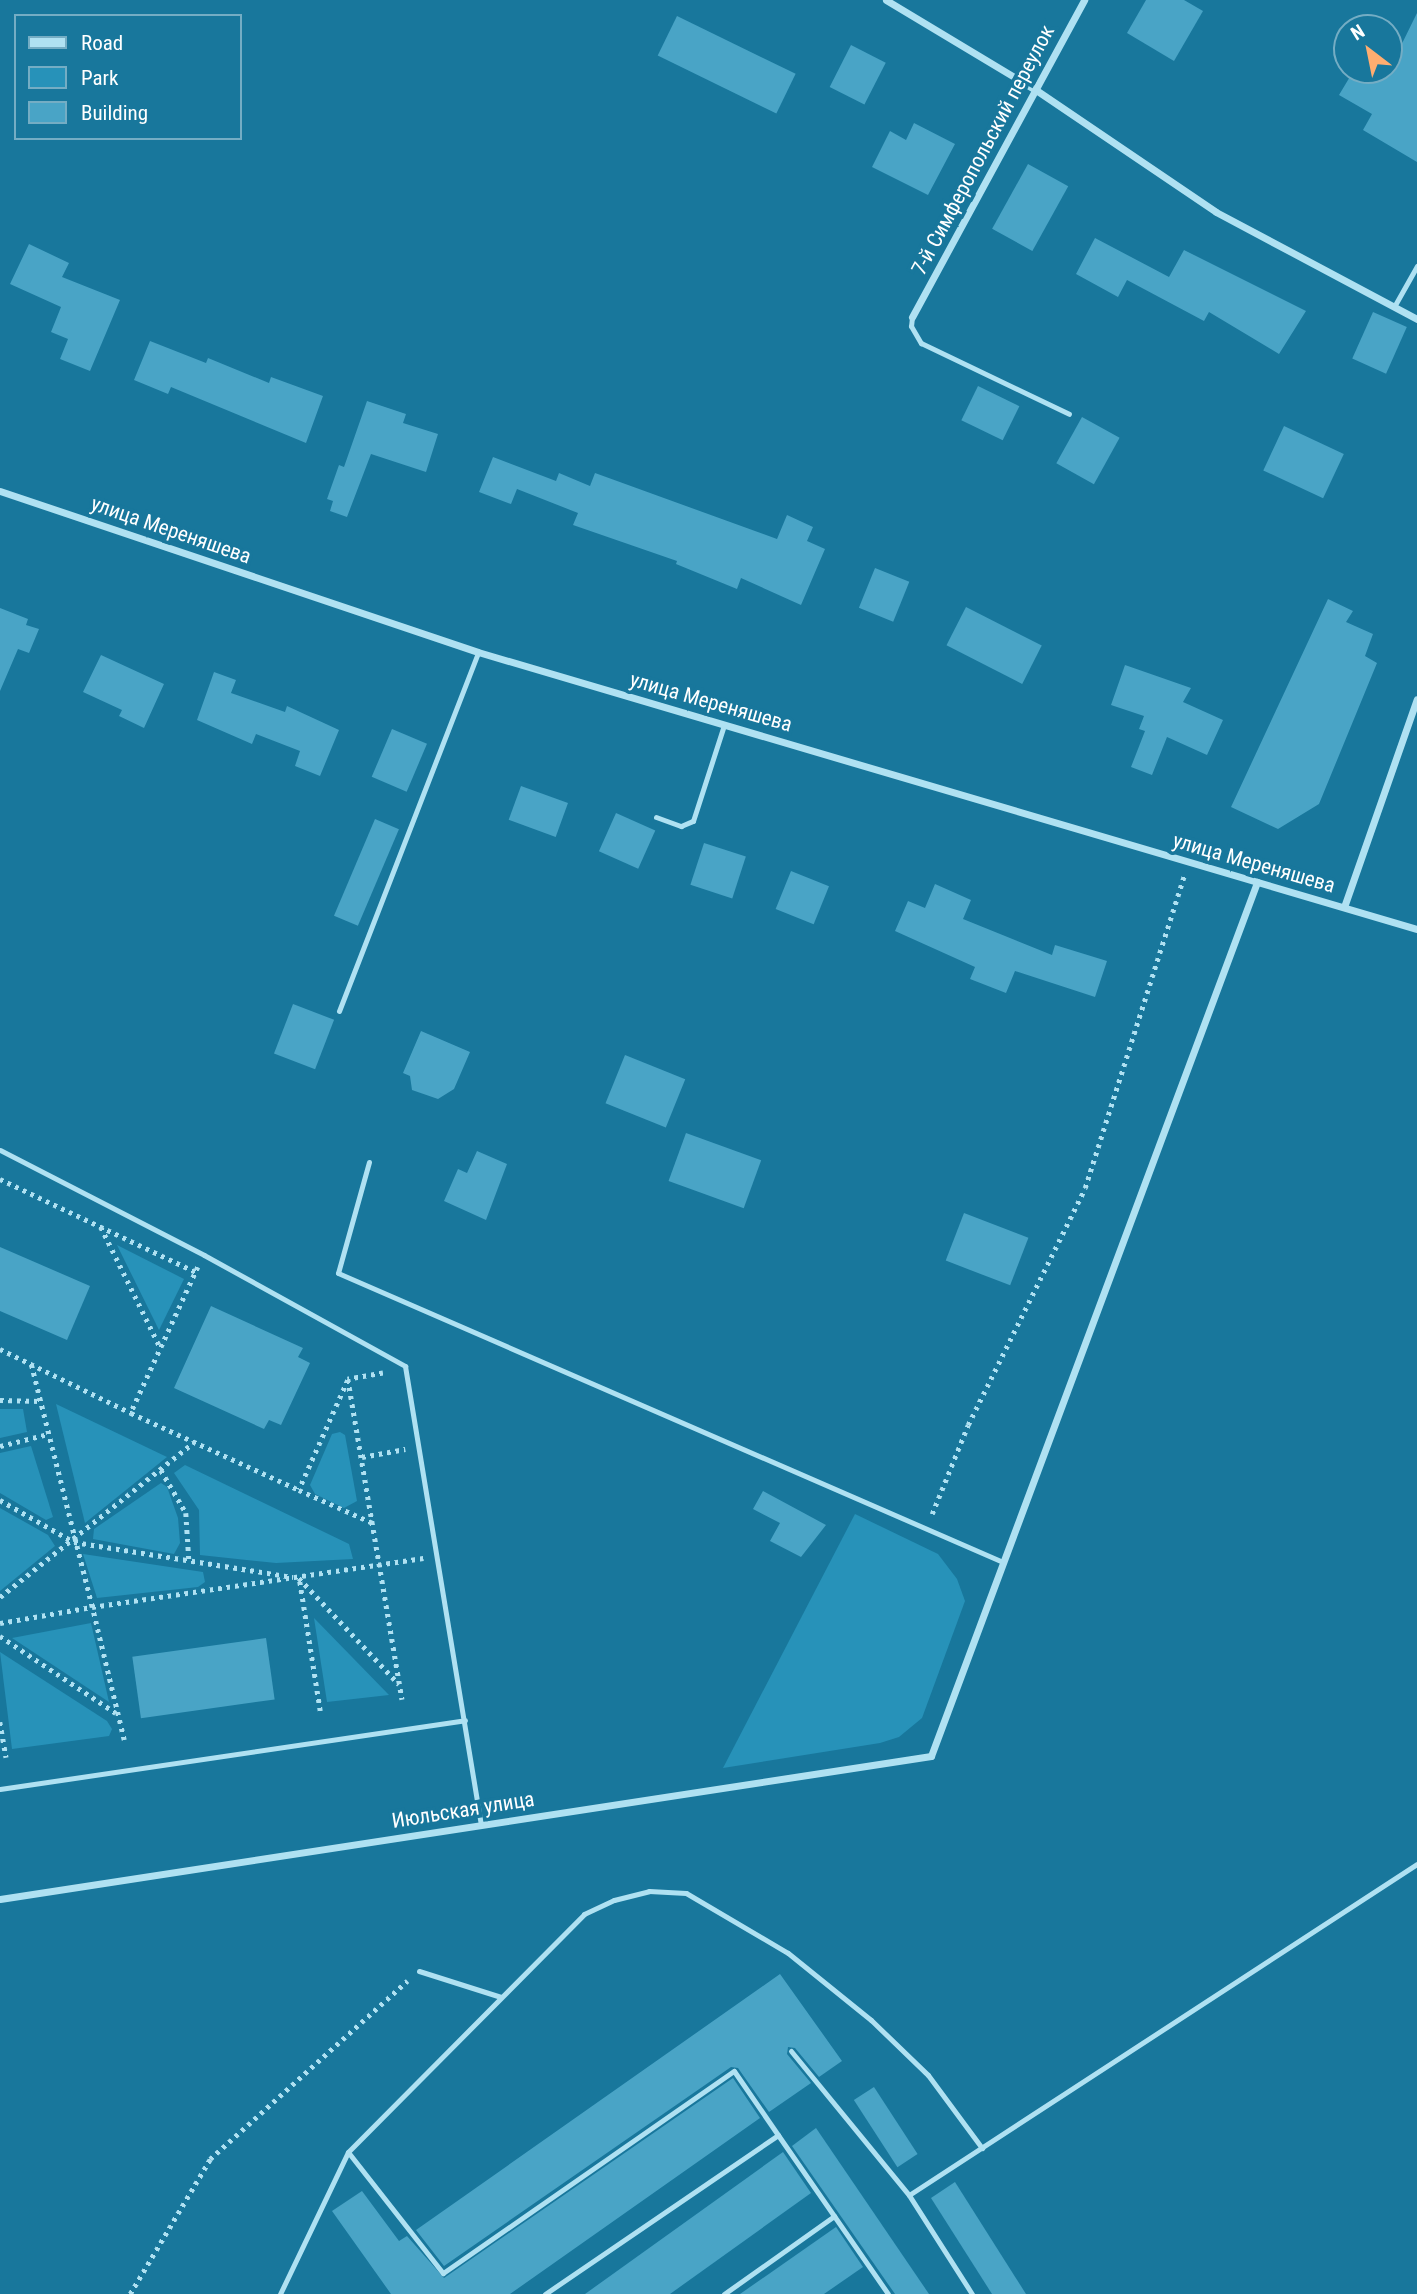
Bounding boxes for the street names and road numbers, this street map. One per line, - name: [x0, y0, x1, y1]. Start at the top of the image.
- street label: 7-й Симферопольский переулок: [906, 21, 1060, 279]
- street label: улица Мереняшева: [88, 491, 254, 569]
- street label: улица Мереняшева: [627, 667, 795, 737]
- street label: улица Мереняшева: [1170, 828, 1338, 898]
- street label: Июльская улица: [390, 1786, 536, 1834]

